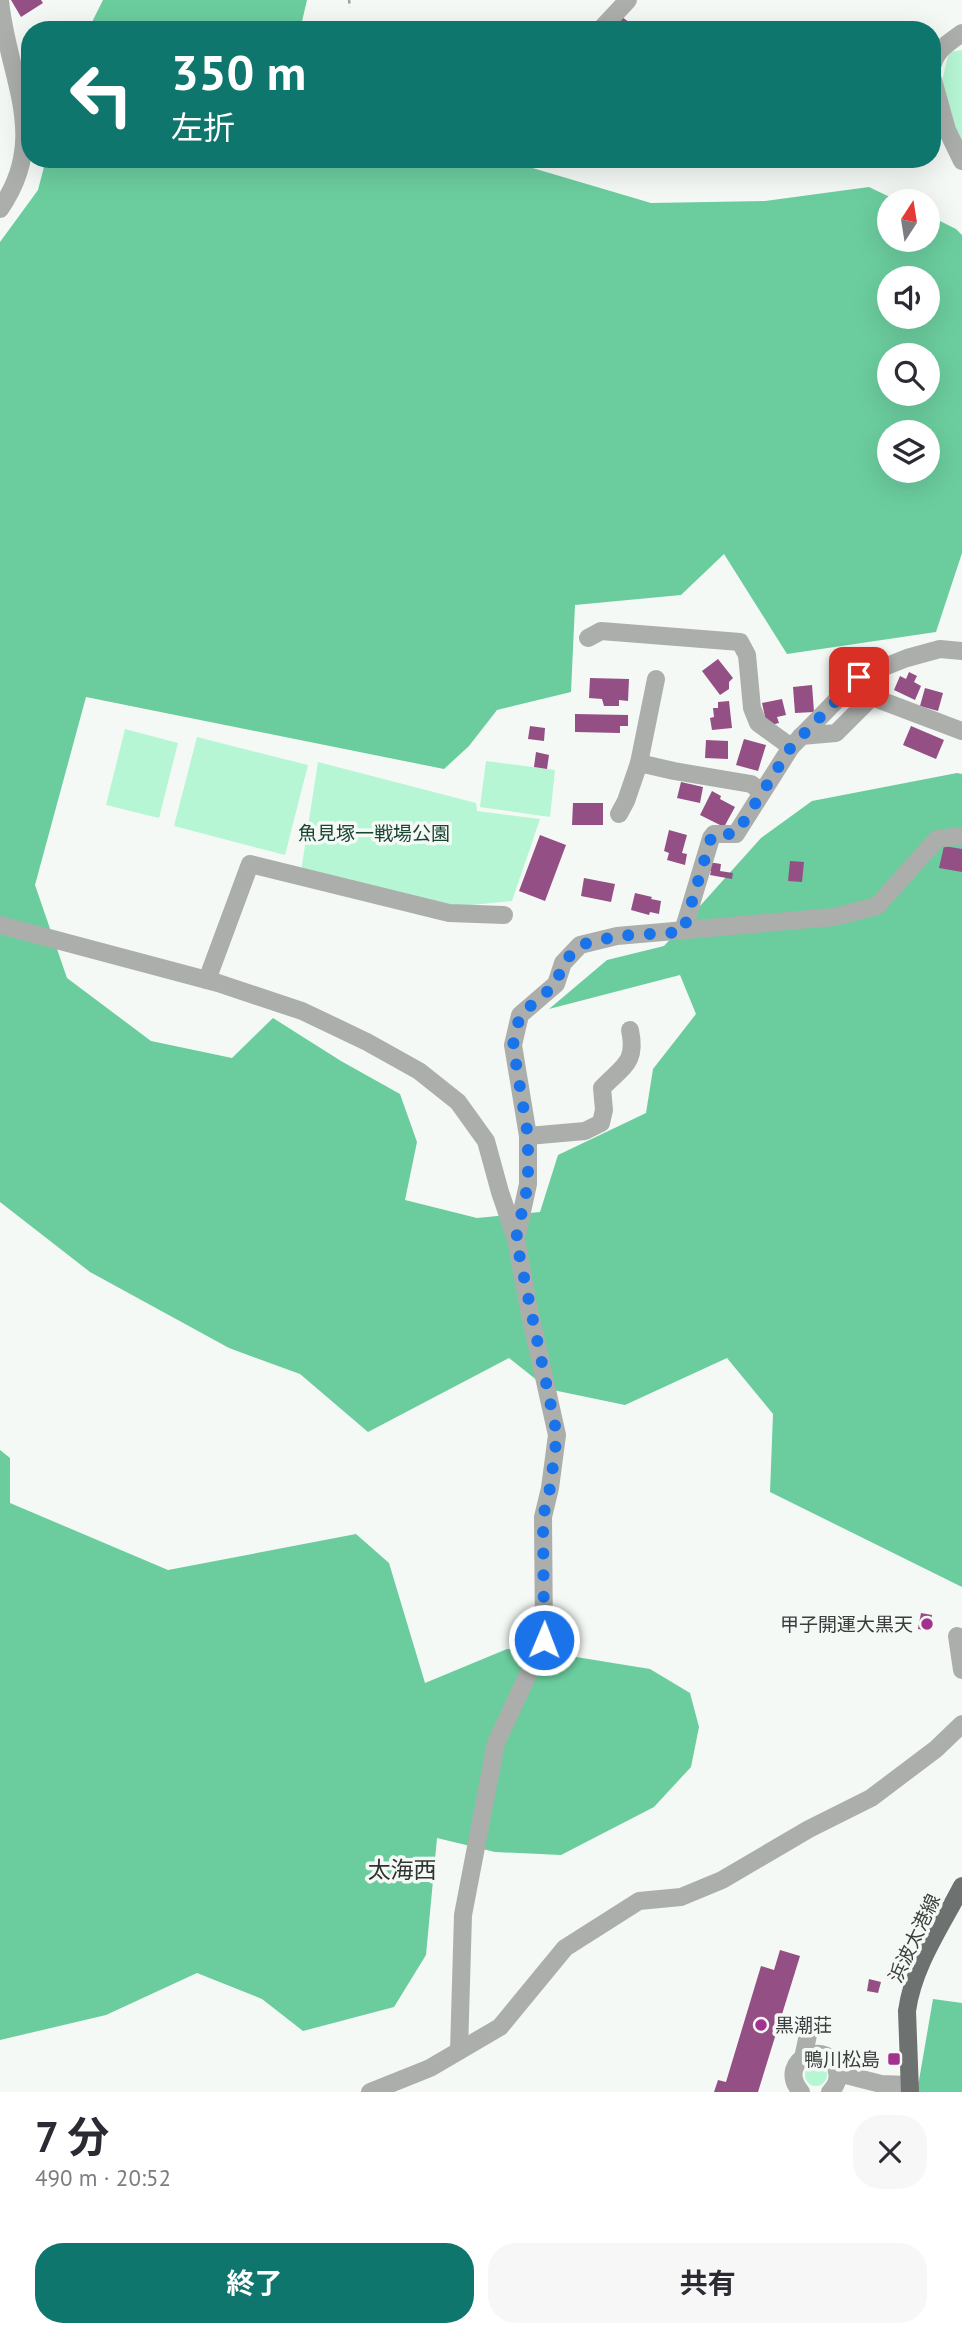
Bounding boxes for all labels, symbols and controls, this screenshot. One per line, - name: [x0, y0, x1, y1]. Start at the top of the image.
- text: 350 m: [171, 40, 306, 104]
- icon: left: [56, 49, 147, 140]
- text: 左折: [171, 106, 235, 148]
- north arrow: [877, 189, 940, 252]
- map controls: [877, 189, 940, 483]
- button: sound: [877, 266, 940, 329]
- button: search: [877, 343, 940, 406]
- button: layers: [877, 420, 940, 483]
- pin: [829, 647, 889, 707]
- icon: arrive: [840, 658, 878, 696]
- park label: 魚見塚一戦場公園: [298, 821, 450, 845]
- position arrow: [507, 1603, 581, 1677]
- place label: 甲子開運大黒天: [780, 1612, 913, 1636]
- marker: 甲子開運大黒天: [919, 1616, 935, 1632]
- district label: 太海西: [368, 1855, 437, 1884]
- street label: 浜波太港線: [883, 1890, 945, 1986]
- place label: 黒潮荘: [775, 2013, 832, 2037]
- marker: 黒潮荘: [753, 2017, 769, 2033]
- place label: 鴨川松島: [804, 2047, 880, 2071]
- marker: 鴨川松島: [886, 2051, 902, 2067]
- text: 7 分: [35, 2109, 109, 2164]
- button: close: [853, 2115, 927, 2189]
- text: 490 m · 20:52: [35, 2163, 171, 2192]
- button: 終了: [35, 2243, 474, 2323]
- button: 共有: [488, 2243, 927, 2323]

